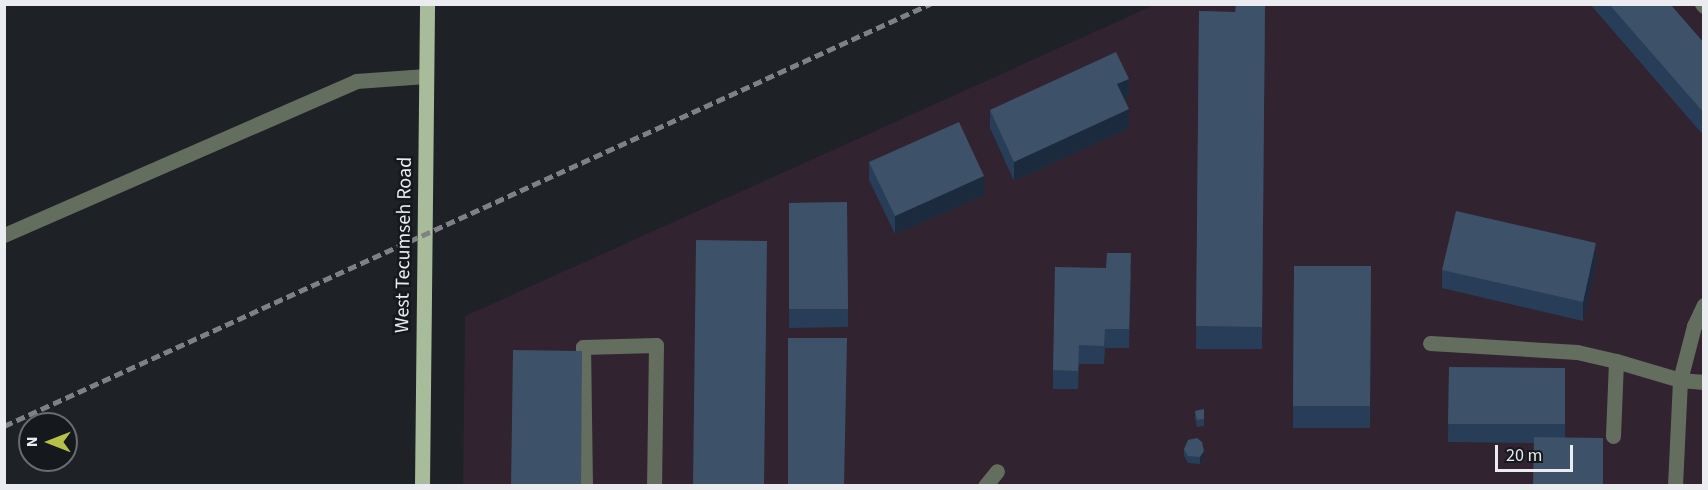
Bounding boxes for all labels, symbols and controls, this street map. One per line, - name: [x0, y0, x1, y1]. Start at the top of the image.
- street label: West Tecumseh Road: [390, 157, 418, 333]
- north arrow: [18, 412, 78, 472]
- scale bar: [1498, 433, 1576, 471]
- text: N: [21, 437, 43, 447]
- text: 20 m: [1506, 443, 1542, 468]

